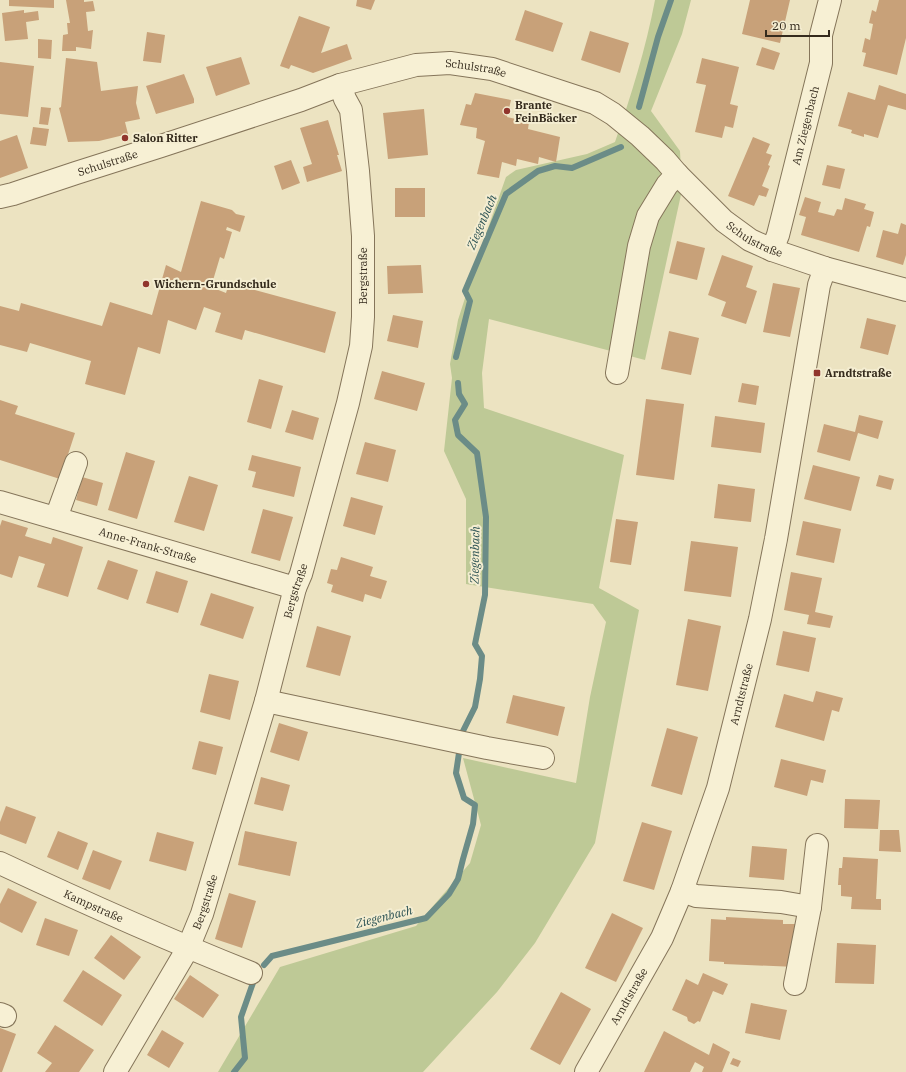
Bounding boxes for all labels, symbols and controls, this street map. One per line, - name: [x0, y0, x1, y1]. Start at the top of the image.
- scale bar: [766, 12, 829, 38]
- text: 20 m: [772, 18, 801, 33]
- street label: Schulstraße: [445, 56, 508, 80]
- street label: Am Ziegenbach: [789, 84, 822, 167]
- place label: Brante FeinBäcker: [515, 98, 577, 125]
- marker: Brante FeinBäcker: [502, 106, 512, 116]
- place label: Salon Ritter: [133, 131, 198, 145]
- marker: Salon Ritter: [120, 133, 130, 143]
- street label: Schulstraße: [76, 147, 140, 179]
- water label: Ziegenbach: [463, 192, 500, 252]
- street label: Schulstraße: [724, 218, 784, 260]
- street label: Bergstraße: [356, 247, 370, 305]
- place label: Wichern-Grundschule: [154, 277, 276, 291]
- marker: Wichern-Grundschule: [141, 279, 151, 289]
- place label: Arndtstraße: [825, 366, 892, 380]
- marker: Arndtstraße: [812, 368, 822, 378]
- street label: Anne-Frank-Straße: [97, 524, 198, 566]
- water label: Ziegenbach: [466, 525, 483, 585]
- street label: Bergstraße: [280, 562, 311, 620]
- street label: Arndtstraße: [727, 662, 756, 726]
- street label: Bergstraße: [189, 873, 221, 932]
- street label: Kampstraße: [62, 886, 126, 925]
- water label: Ziegenbach: [353, 902, 414, 931]
- street label: Arndtstraße: [607, 965, 651, 1027]

